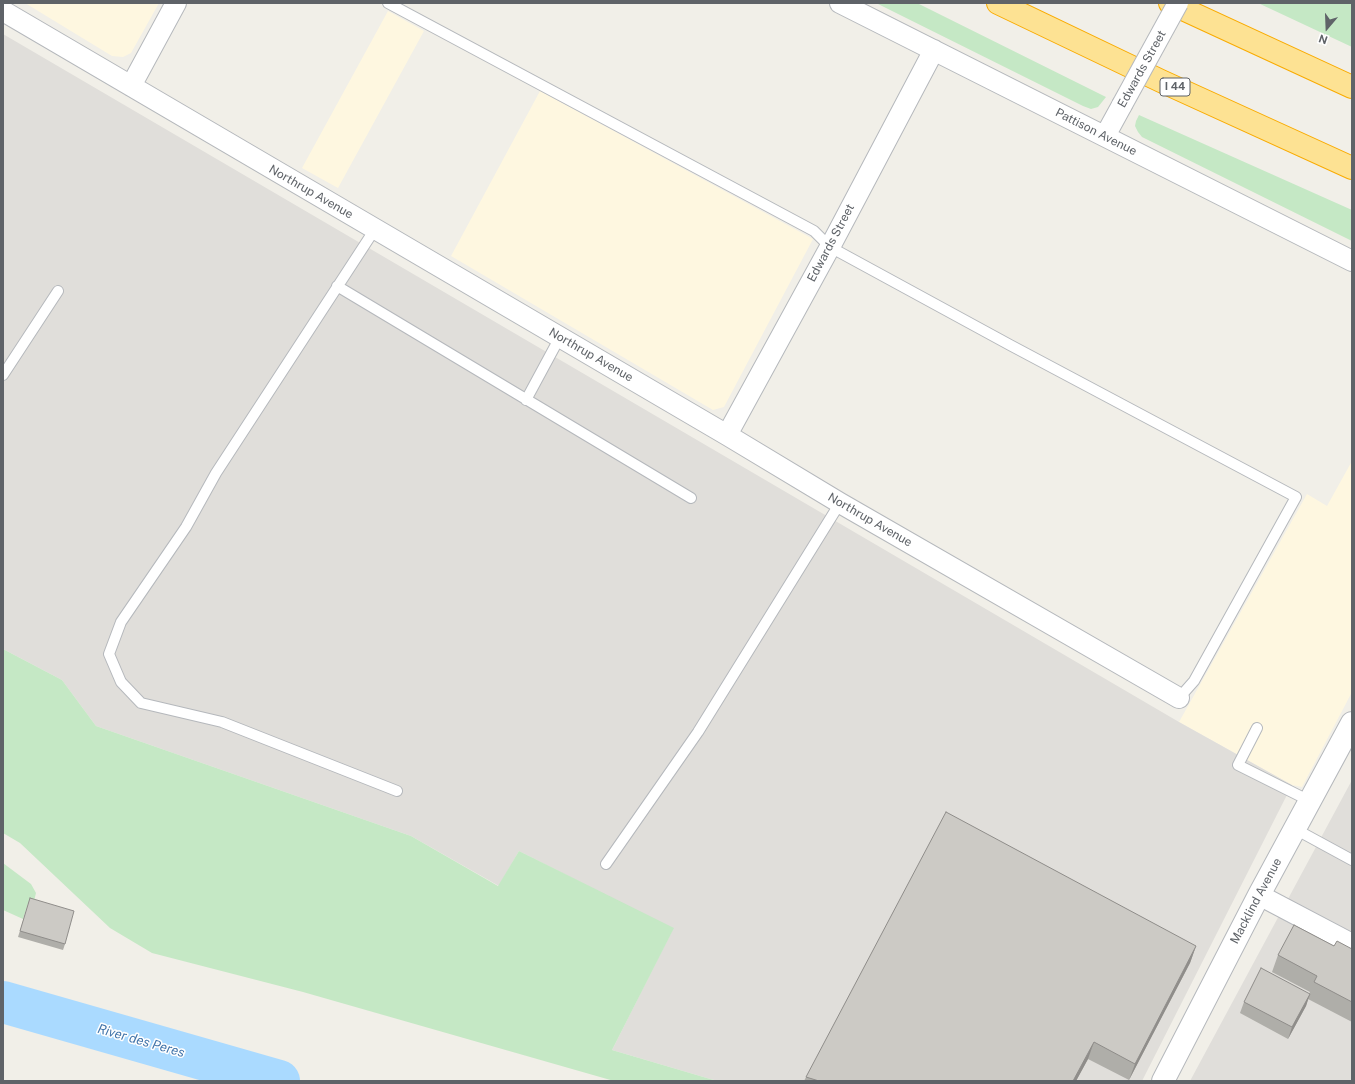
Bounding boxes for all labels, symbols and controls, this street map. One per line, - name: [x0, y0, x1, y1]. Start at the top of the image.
- north arrow: [1307, 8, 1347, 48]
- street label: Edwards Street: [1115, 28, 1169, 110]
- text: N: [1317, 32, 1329, 46]
- road number: I 44: [1160, 78, 1190, 96]
- street label: Pattison Avenue: [1053, 105, 1139, 159]
- street label: Northrup Avenue: [266, 162, 356, 222]
- street label: Edwards Street: [804, 202, 858, 284]
- street label: Northrup Avenue: [546, 325, 636, 385]
- street label: Northrup Avenue: [825, 490, 915, 550]
- street label: Macklind Avenue: [1227, 856, 1285, 946]
- water label: River des Peres: [96, 1021, 186, 1061]

